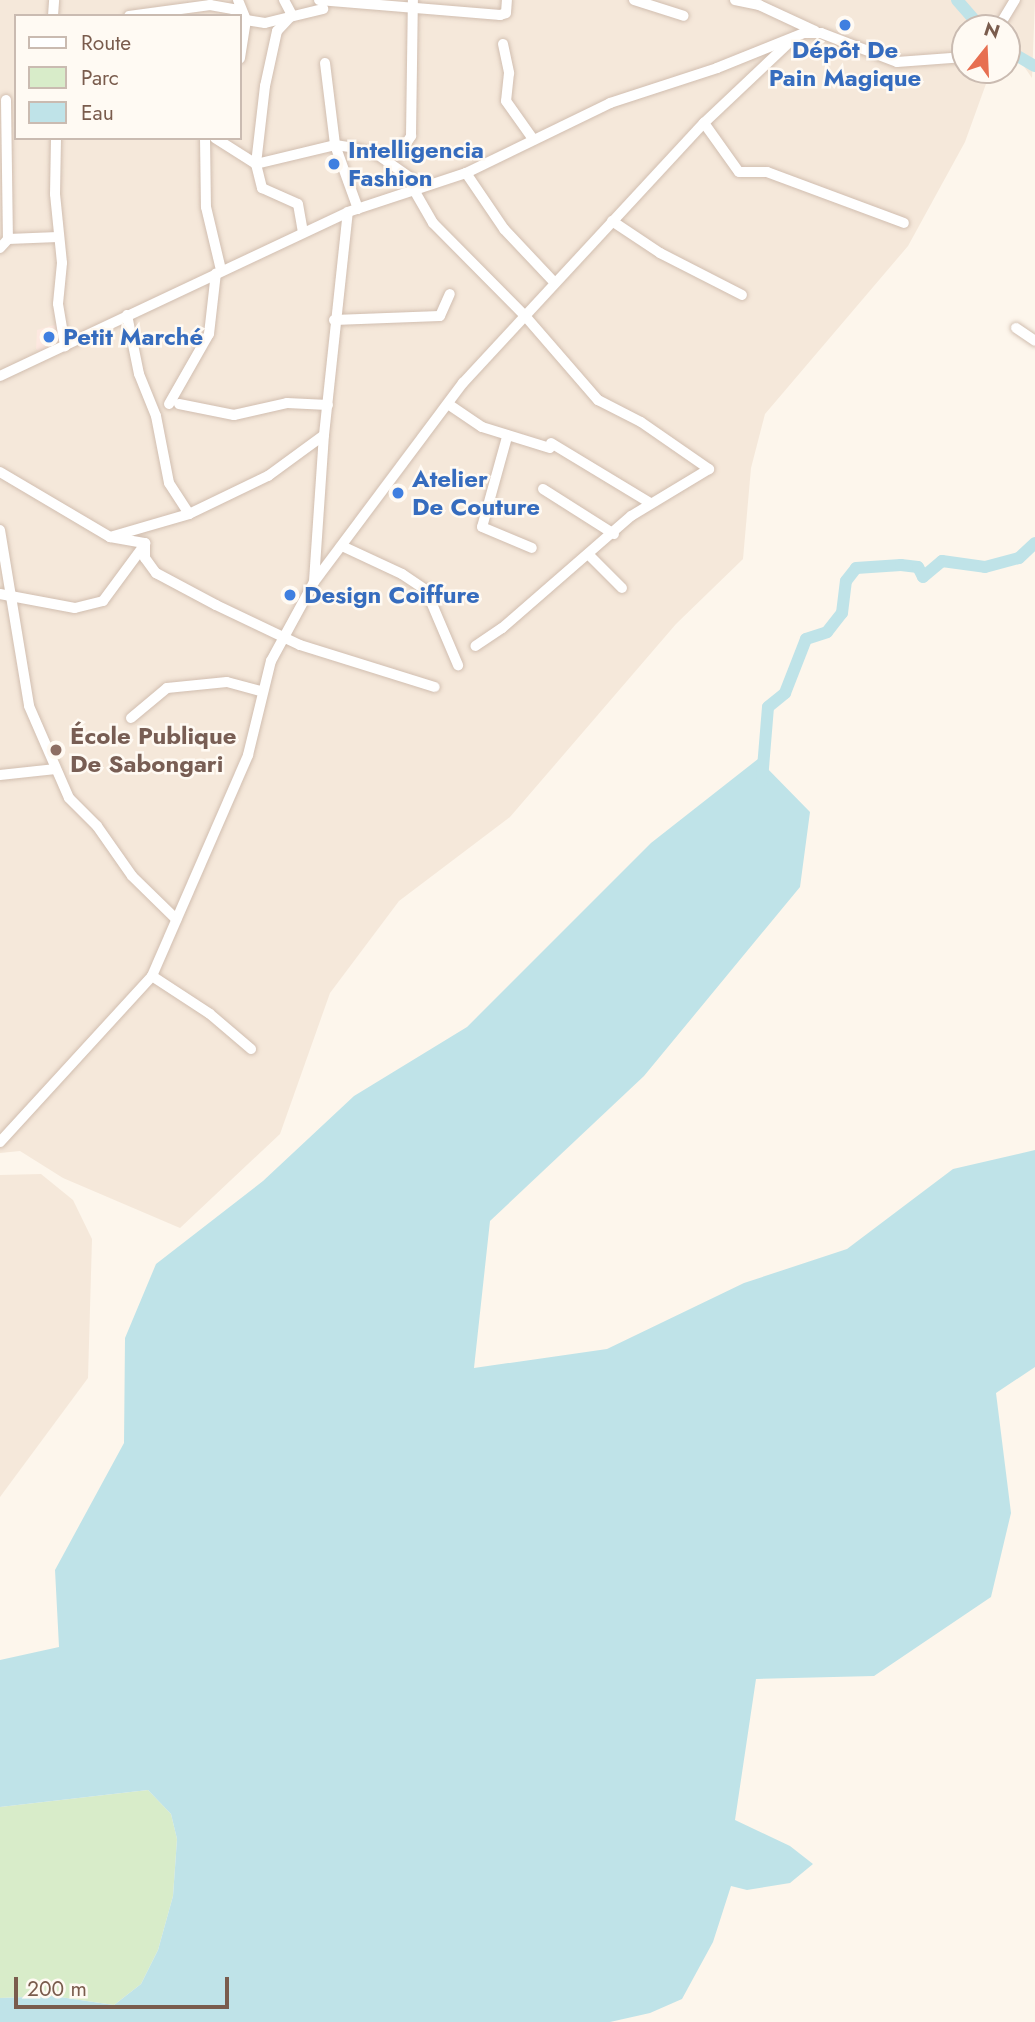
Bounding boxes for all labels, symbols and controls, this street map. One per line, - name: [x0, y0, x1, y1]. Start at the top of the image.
- legend: [14, 14, 242, 140]
- north arrow: [951, 14, 1021, 84]
- text: N: [981, 15, 1003, 46]
- marker: Dépôt De Pain Magique: [837, 17, 853, 33]
- text: Route: [81, 28, 131, 58]
- place label: Dépôt De Pain Magique: [769, 36, 921, 92]
- text: Parc: [81, 63, 119, 93]
- text: Eau: [81, 98, 114, 128]
- place label: Intelligencia Fashion: [348, 136, 484, 192]
- marker: Intelligencia Fashion: [326, 156, 342, 172]
- place label: Petit Marché: [63, 323, 203, 351]
- marker: Petit Marché: [41, 329, 57, 345]
- place label: Atelier De Couture: [412, 465, 540, 521]
- marker: Atelier De Couture: [390, 485, 406, 501]
- place label: Design Coiffure: [304, 581, 480, 609]
- marker: Design Coiffure: [282, 587, 298, 603]
- place label: École Publique De Sabongari: [70, 722, 236, 778]
- marker: École Publique De Sabongari: [48, 742, 64, 758]
- scale bar: [18, 1962, 233, 2006]
- text: 200 m: [27, 1974, 87, 2004]

